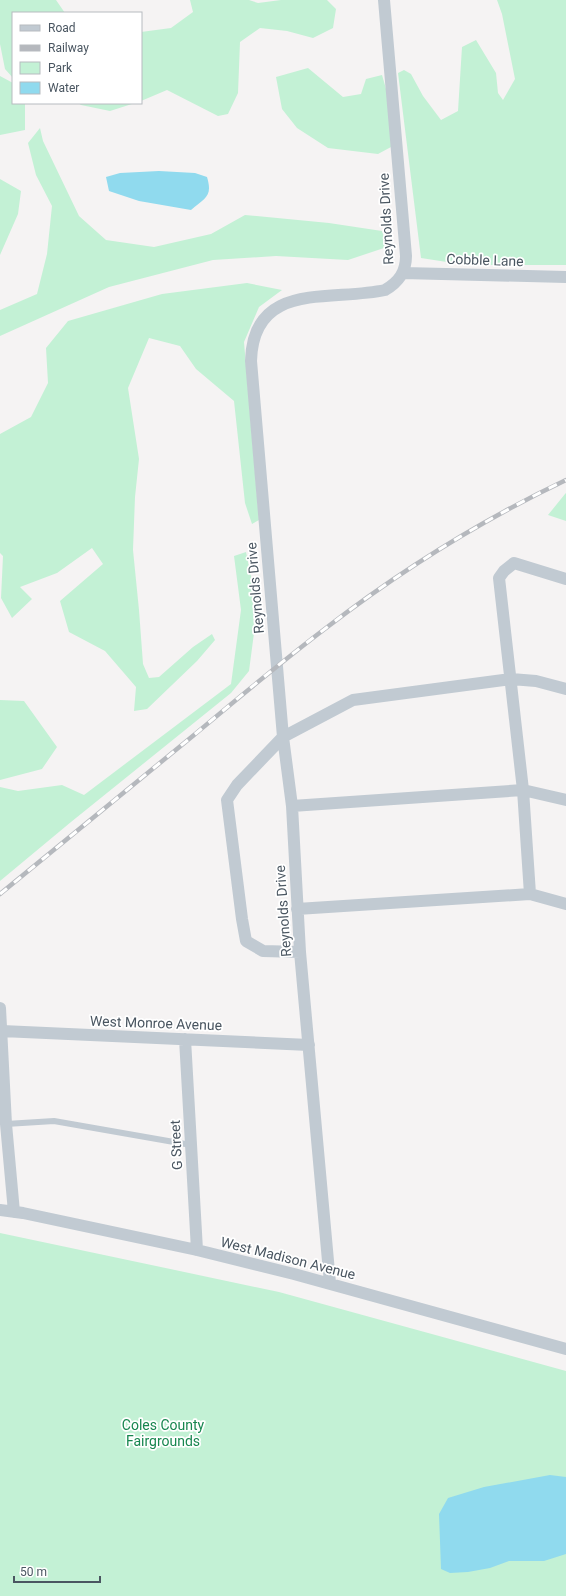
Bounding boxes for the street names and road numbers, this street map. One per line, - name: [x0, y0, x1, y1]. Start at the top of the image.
- street label: Reynolds Drive: [376, 173, 396, 265]
- street label: Cobble Lane: [446, 251, 524, 269]
- street label: Reynolds Drive: [243, 542, 267, 634]
- street label: Reynolds Drive: [272, 865, 294, 957]
- street label: West Monroe Avenue: [90, 1013, 222, 1033]
- street label: G Street: [167, 1119, 185, 1170]
- street label: West Madison Avenue: [219, 1234, 357, 1282]

